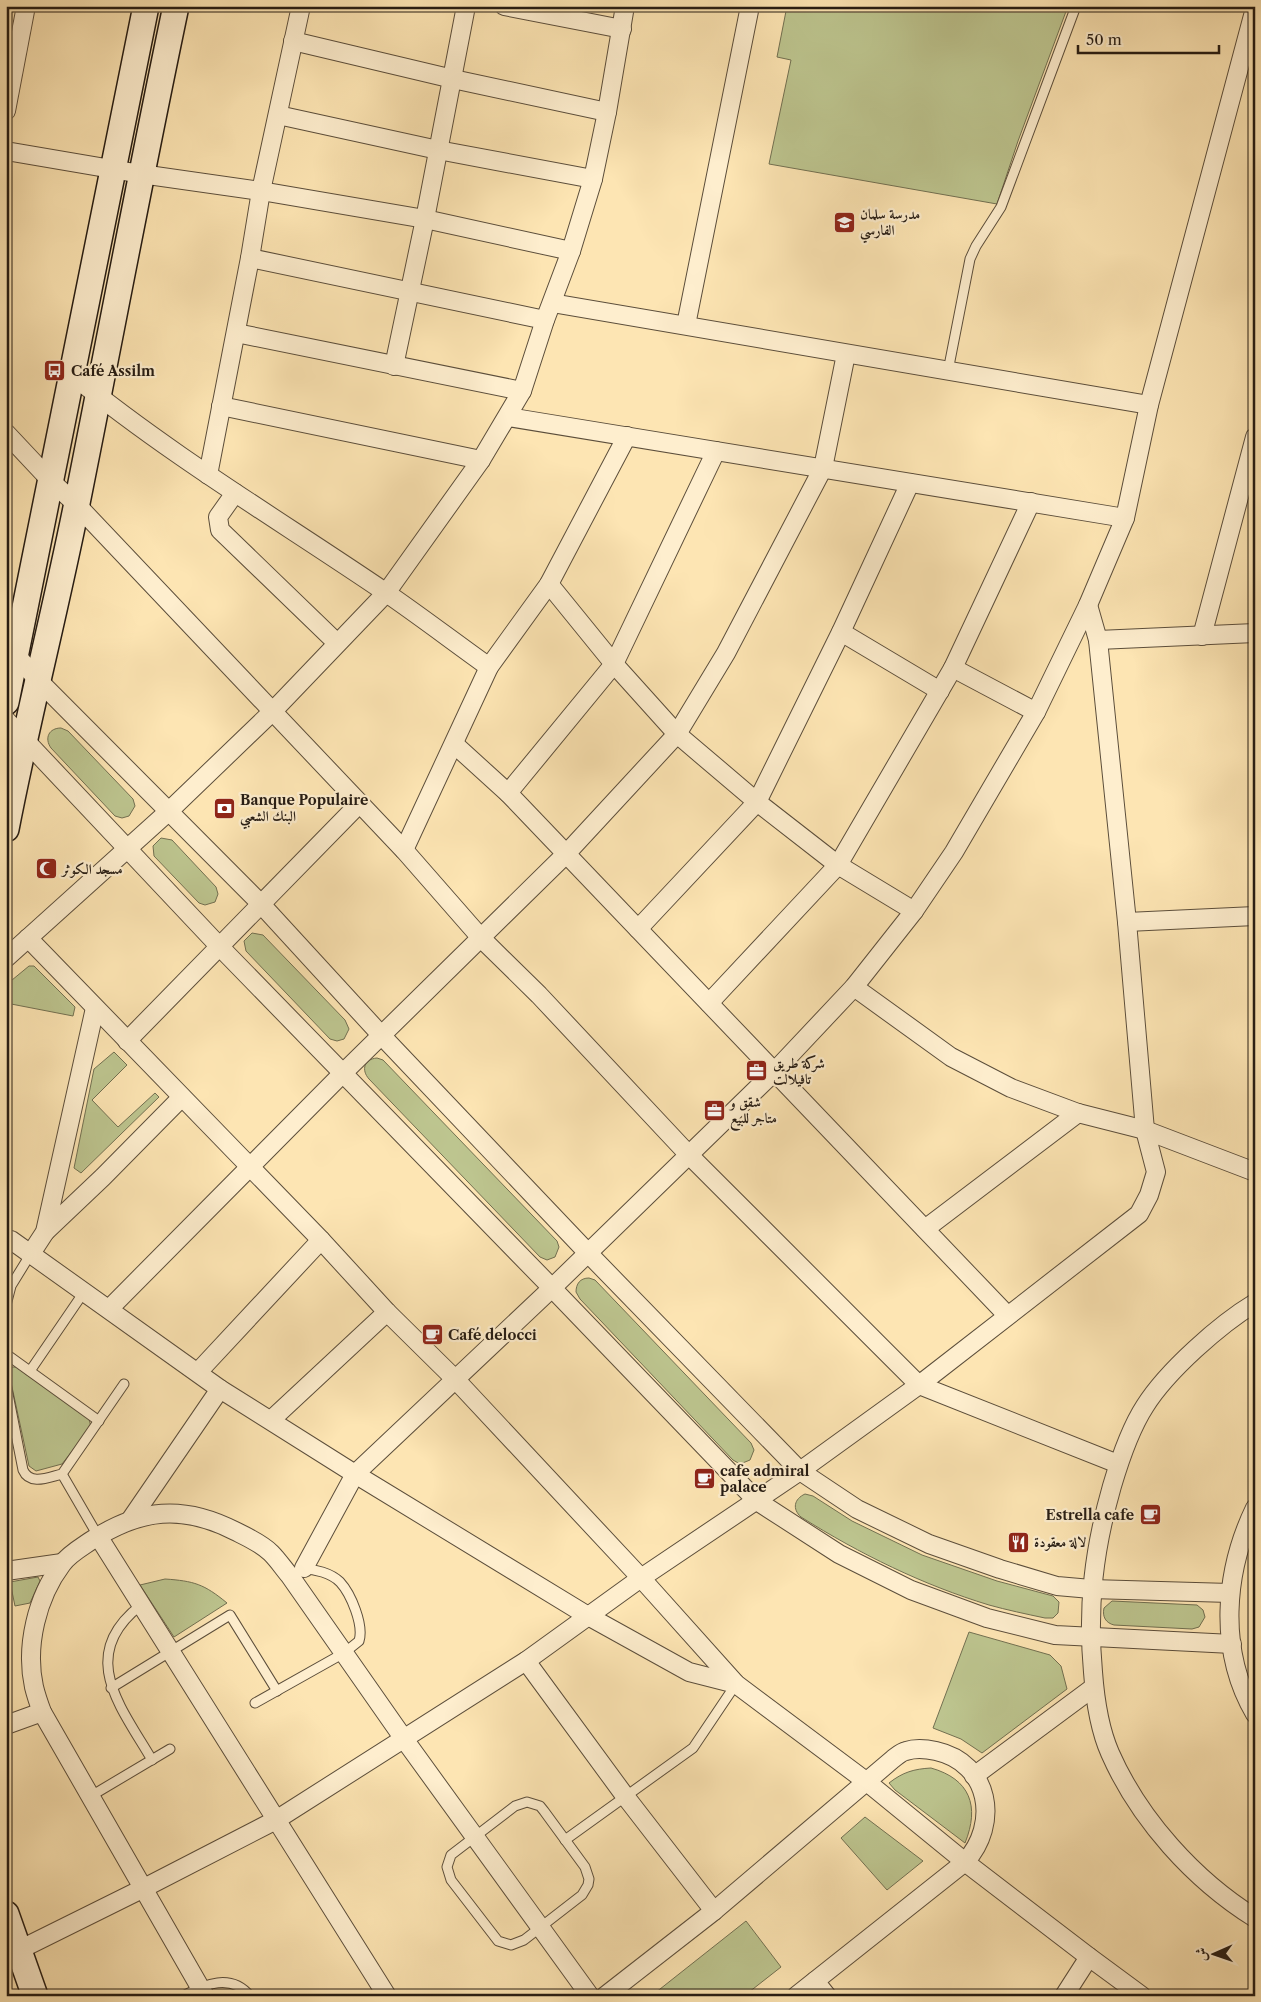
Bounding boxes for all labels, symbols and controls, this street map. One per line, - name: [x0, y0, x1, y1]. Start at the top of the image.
- scale bar: [1078, 22, 1220, 54]
- text: 50 m: [1086, 30, 1122, 49]
- place label: مدرسة سلمان الفارسي: [860, 205, 920, 244]
- school or university icon: مدرسة سلمان الفارسي: [832, 210, 856, 234]
- bus stop icon: Café Assilm: [43, 359, 67, 383]
- place label: Café Assilm: [71, 362, 155, 380]
- place label: Banque Populaire البنك الشعبي: [240, 791, 368, 830]
- bank icon: Banque Populaire البنك الشعبي: [212, 796, 236, 820]
- mosque icon: مسجد الكوثر: [34, 857, 58, 881]
- place label: مسجد الكوثر: [60, 860, 123, 878]
- place label: شركة طريق تافيلالت: [773, 1054, 825, 1088]
- office icon: شركة طريق تافيلالت: [745, 1059, 769, 1083]
- place label: شقق و متاجر للبيع: [728, 1093, 777, 1131]
- office icon: شقق و متاجر للبيع: [702, 1098, 726, 1122]
- cafe icon: Café delocci: [420, 1323, 444, 1347]
- place label: Café delocci: [448, 1326, 537, 1344]
- place label: cafe admiral palace: [720, 1462, 810, 1496]
- cafe icon: cafe admiral palace: [692, 1467, 716, 1491]
- cafe icon: Estrella cafe: [1138, 1503, 1162, 1527]
- place label: Estrella cafe: [1046, 1506, 1134, 1524]
- restaurant icon: لالة معقودة: [1006, 1530, 1030, 1554]
- place label: لالة معقودة: [1034, 1533, 1086, 1551]
- north arrow: [1188, 1930, 1238, 1980]
- text: ش: [1192, 1947, 1210, 1962]

